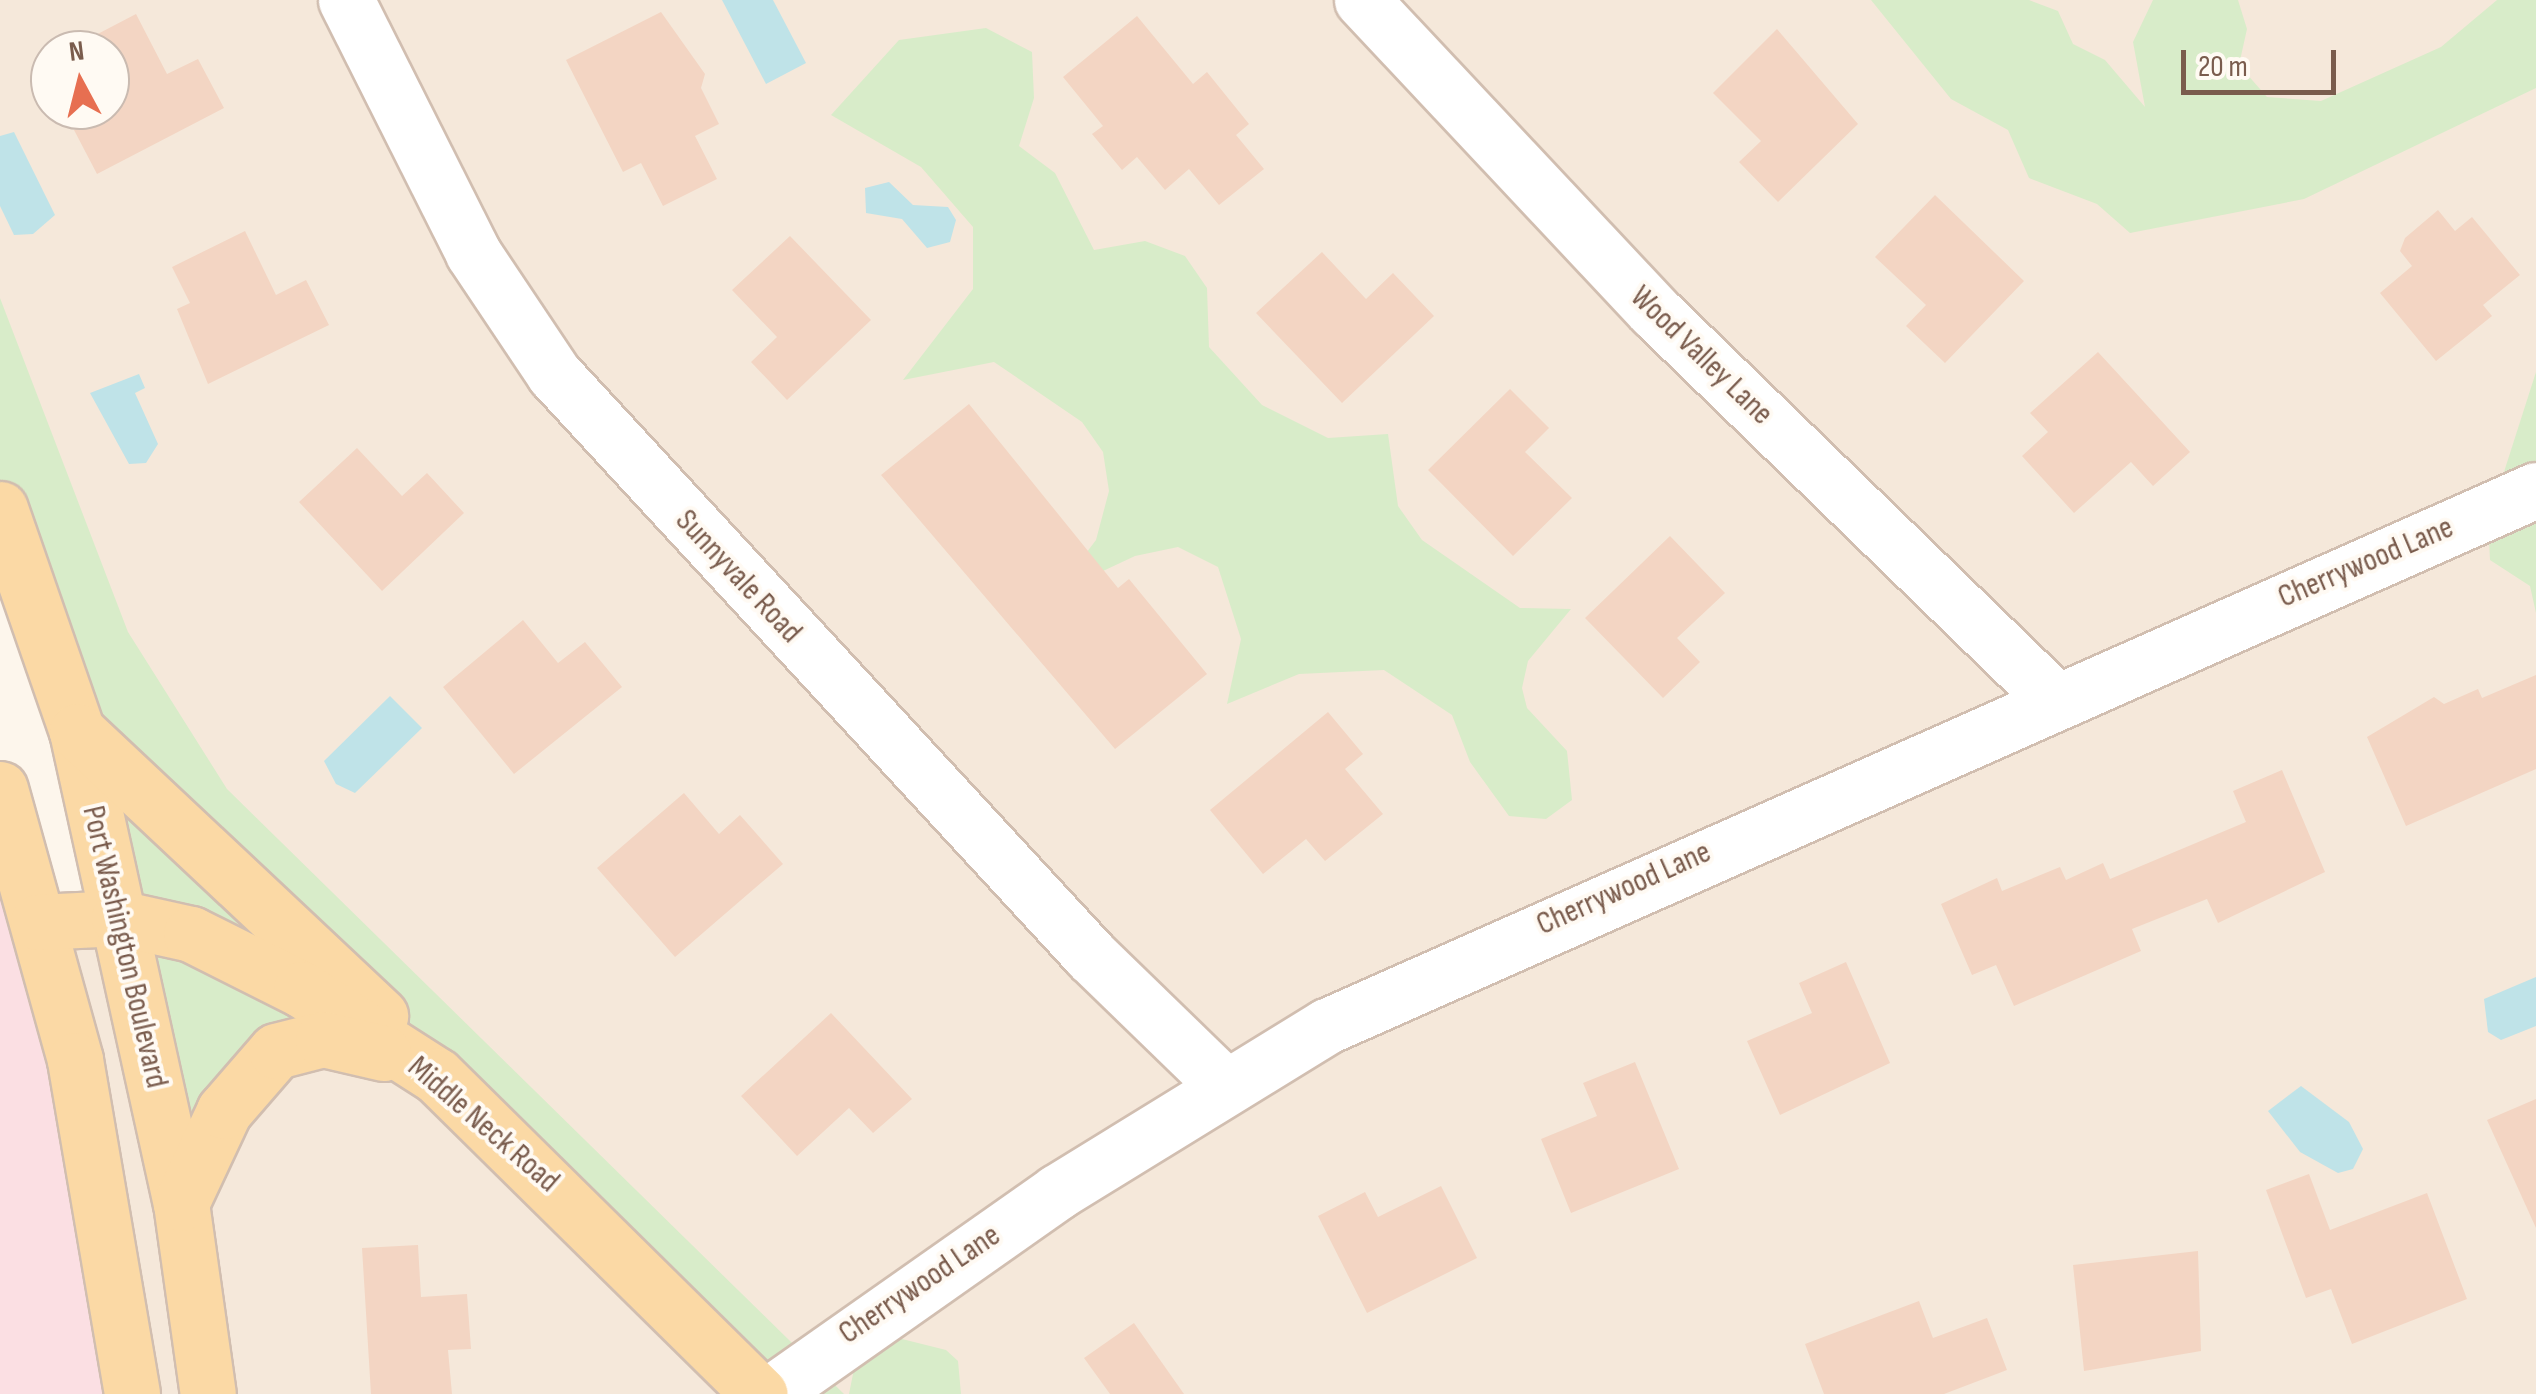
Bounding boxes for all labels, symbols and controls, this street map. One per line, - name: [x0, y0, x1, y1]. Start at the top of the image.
- north arrow: [30, 30, 130, 130]
- scale bar: [2186, 30, 2341, 92]
- text: N: [67, 34, 86, 69]
- text: 20 m: [2198, 49, 2248, 85]
- street label: Wood Valley Lane: [1622, 278, 1780, 434]
- street label: Sunnyvale Road: [667, 502, 809, 652]
- street label: Cherrywood Lane: [2273, 509, 2459, 617]
- street label: Port Washington Boulevard: [73, 802, 175, 1092]
- street label: Cherrywood Lane: [1531, 834, 1717, 944]
- street label: Middle Neck Road: [399, 1049, 567, 1201]
- street label: Cherrywood Lane: [832, 1217, 1008, 1353]

